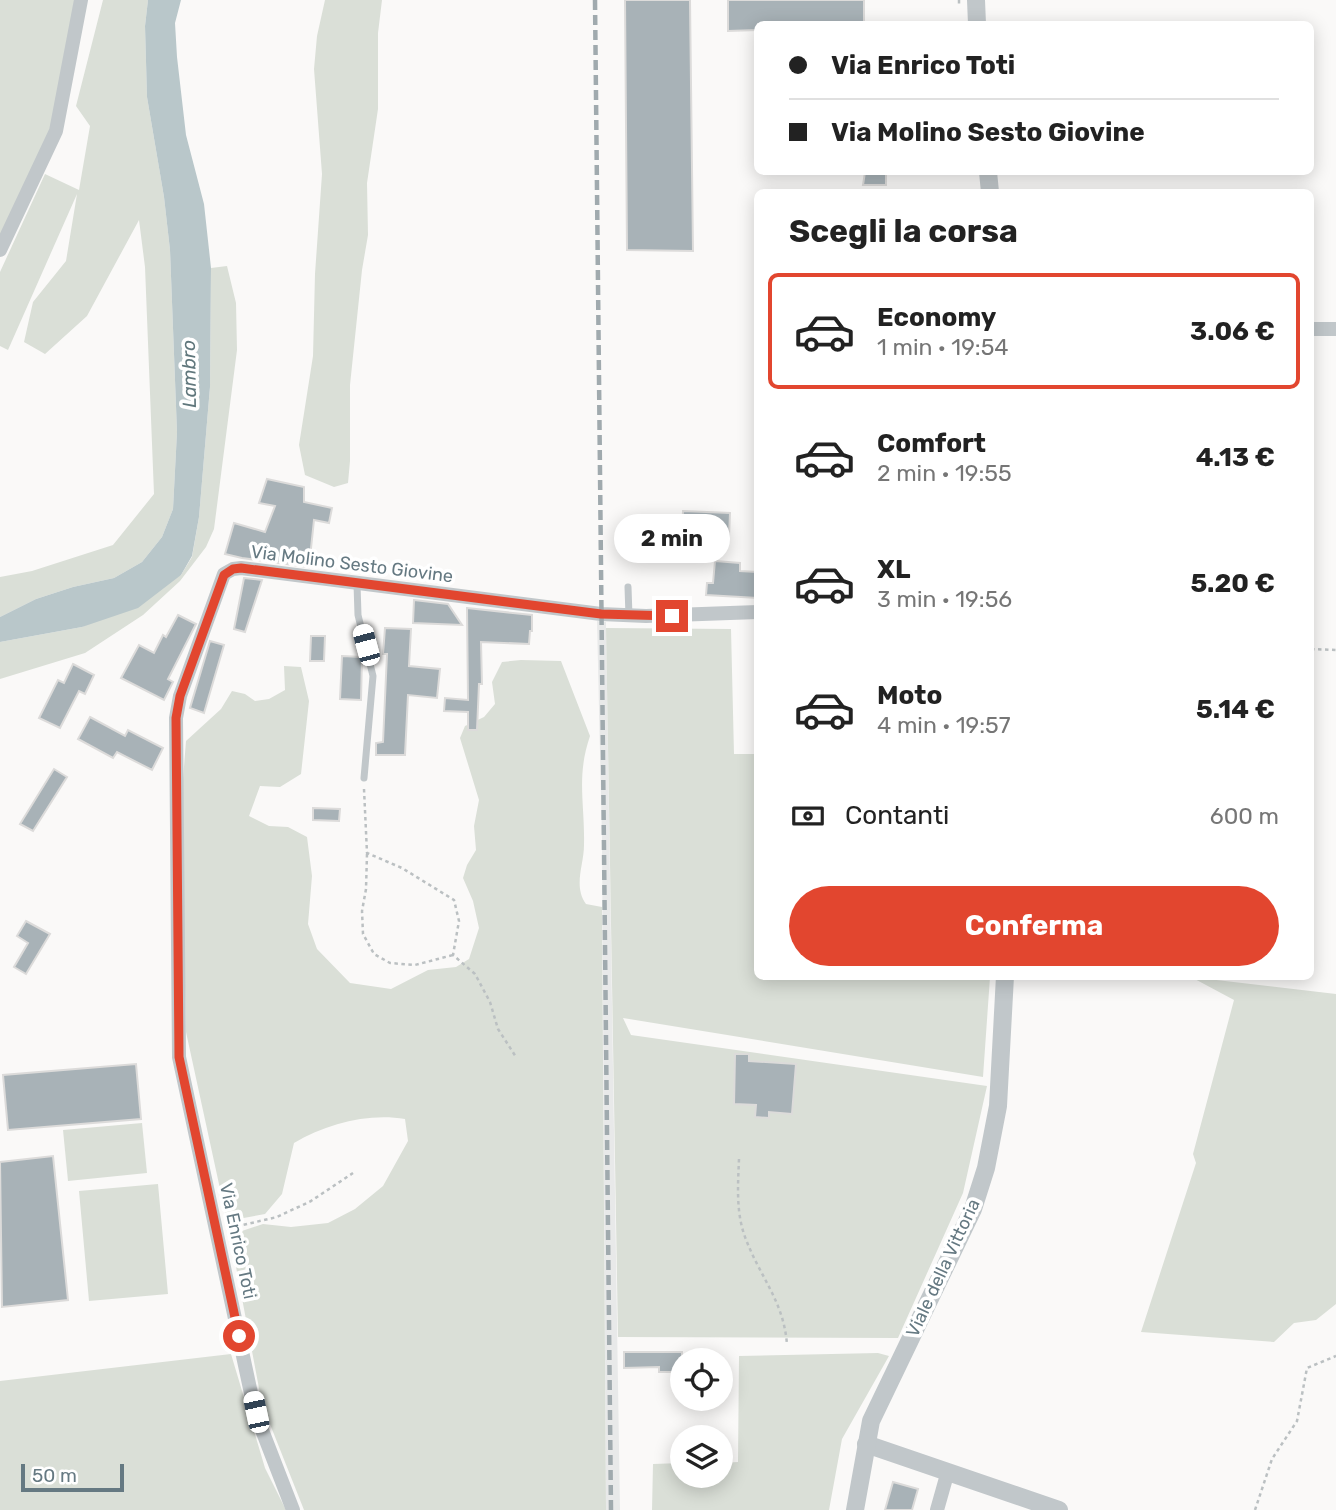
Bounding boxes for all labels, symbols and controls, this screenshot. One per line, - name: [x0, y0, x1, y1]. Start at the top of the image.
- text: Via Enrico Toti: [831, 50, 1015, 81]
- text: Via Molino Sesto Giovine: [831, 117, 1145, 148]
- text: Scegli la corsa: [789, 212, 1018, 250]
- icon: car: [793, 300, 856, 363]
- text: Economy: [877, 302, 996, 333]
- text: 3.06 €: [1190, 316, 1275, 347]
- text: 1 min · 19:54: [877, 333, 1009, 361]
- water label: Lambro: [177, 340, 201, 408]
- icon: car: [793, 426, 856, 489]
- text: Comfort: [877, 428, 986, 459]
- text: 4.13 €: [1196, 442, 1275, 473]
- text: 2 min · 19:55: [877, 459, 1012, 487]
- callout: 2 min: [614, 514, 730, 564]
- text: 2 min: [641, 524, 703, 552]
- street label: Via Molino Sesto Giovine: [250, 541, 454, 587]
- icon: car: [793, 552, 856, 615]
- text: XL: [877, 554, 910, 585]
- text: 5.20 €: [1190, 568, 1275, 599]
- text: 3 min · 19:56: [877, 585, 1012, 613]
- route end: [656, 600, 688, 632]
- car: [351, 622, 382, 668]
- icon: car: [793, 678, 856, 741]
- text: Moto: [877, 680, 942, 711]
- text: 5.14 €: [1196, 694, 1275, 725]
- text: 4 min · 19:57: [877, 711, 1011, 739]
- icon: cash: [789, 797, 827, 835]
- text: Contanti: [845, 800, 949, 831]
- text: 600 m: [1210, 802, 1279, 830]
- button: Conferma: [789, 886, 1279, 966]
- street label: Via Enrico Toti: [215, 1181, 261, 1301]
- street label: Viale della Vittoria: [901, 1195, 985, 1341]
- route start: [223, 1320, 255, 1352]
- map controls: [670, 1348, 733, 1488]
- button: locate: [670, 1348, 733, 1411]
- car: [242, 1389, 271, 1435]
- button: layers: [670, 1425, 733, 1488]
- scale bar: [21, 1461, 124, 1493]
- text: 50 m: [32, 1464, 77, 1487]

